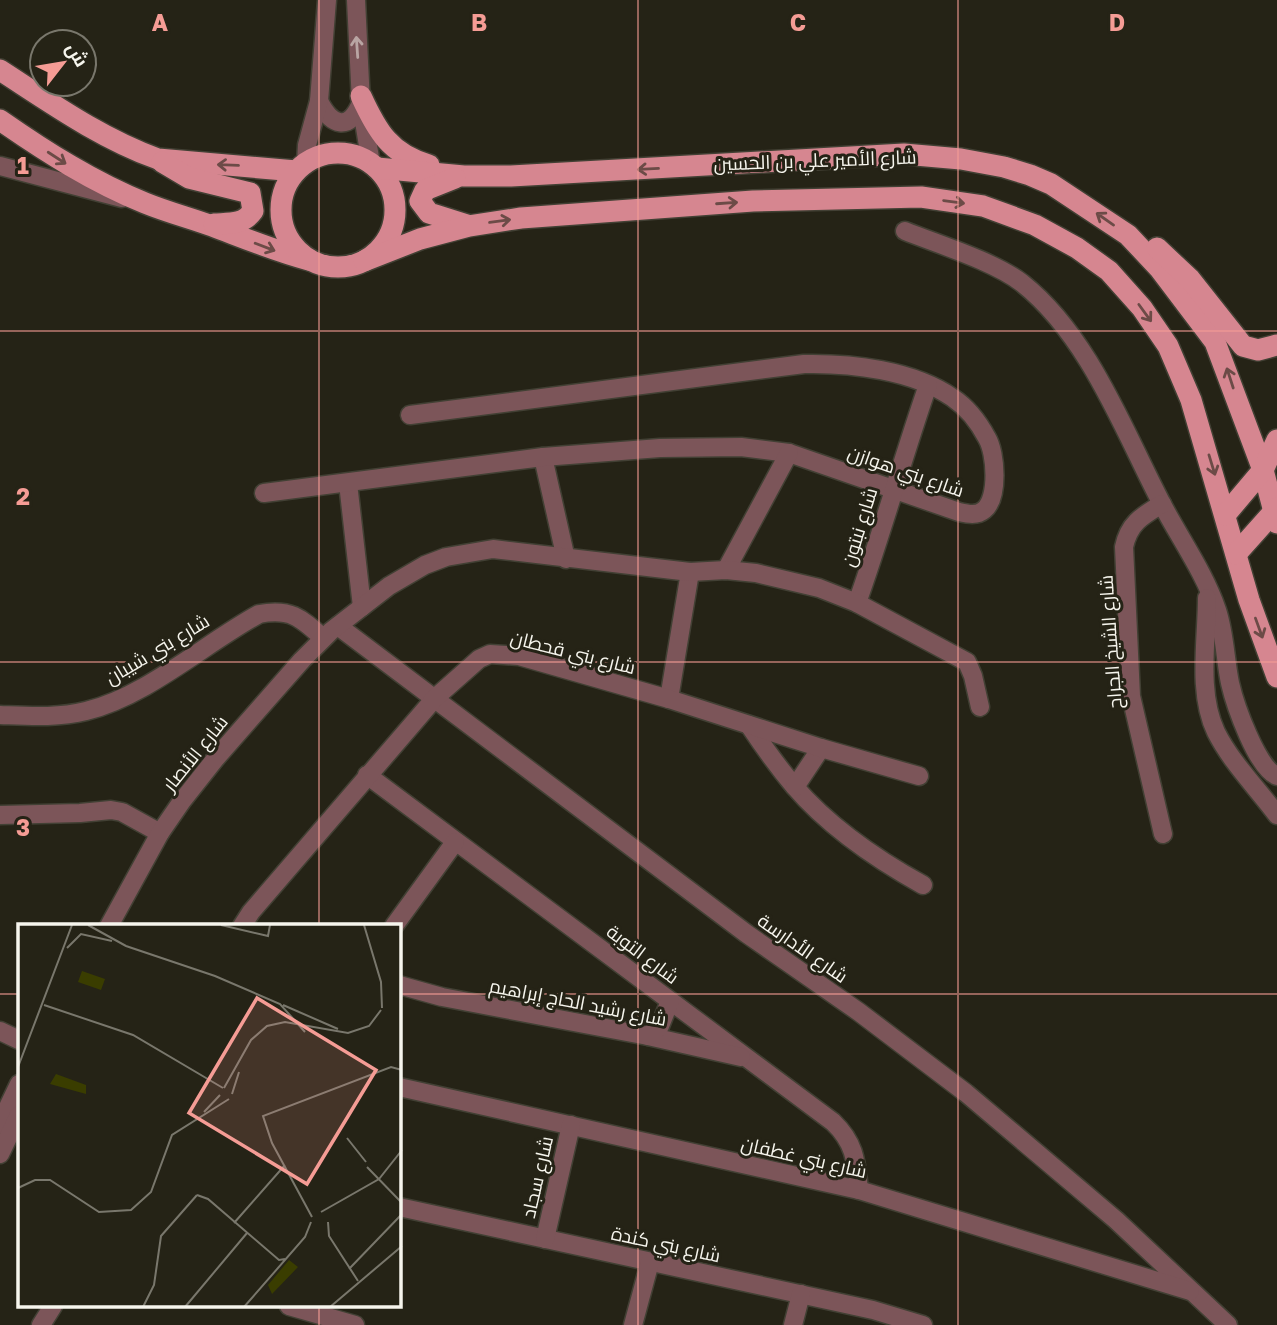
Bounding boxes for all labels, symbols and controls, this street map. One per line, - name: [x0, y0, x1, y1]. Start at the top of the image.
- text: A: [152, 8, 169, 36]
- text: B: [471, 8, 487, 36]
- text: C: [790, 8, 806, 36]
- text: D: [1109, 8, 1125, 36]
- north arrow: [28, 28, 98, 98]
- one-way arrow: [350, 37, 363, 59]
- text: ش: [61, 38, 94, 71]
- street label: شارع الأمير علي بن الحسين: [713, 144, 917, 179]
- text: 1: [17, 151, 29, 179]
- one-way arrow: [46, 151, 66, 165]
- one-way arrow: [217, 158, 240, 172]
- one-way arrow: [636, 163, 659, 176]
- one-way arrow: [942, 195, 964, 208]
- one-way arrow: [715, 196, 737, 209]
- one-way arrow: [1096, 212, 1115, 226]
- one-way arrow: [488, 214, 511, 227]
- one-way arrow: [254, 241, 276, 254]
- one-way arrow: [1137, 303, 1152, 322]
- one-way arrow: [1223, 368, 1235, 390]
- street label: شارع بني هوازن: [844, 440, 967, 505]
- one-way arrow: [1206, 454, 1219, 476]
- text: 2: [16, 482, 30, 510]
- street label: شارع نبتون: [836, 485, 884, 570]
- street label: شارع الشيخ الجراح: [1093, 574, 1129, 710]
- street label: شارع بني شيبان: [100, 608, 215, 692]
- one-way arrow: [1254, 616, 1266, 638]
- street label: شارع بني قحطان: [507, 625, 638, 682]
- street label: شارع الأنصار: [156, 710, 234, 798]
- text: 3: [16, 813, 30, 841]
- street label: شارع الأدارسة: [752, 908, 853, 990]
- street label: شارع التوبة: [601, 919, 684, 991]
- inset map: [18, 924, 401, 1308]
- street label: شارع رشيد الحاج إبراهيم: [487, 973, 669, 1033]
- street label: شارع بني غطفان: [738, 1131, 869, 1186]
- street label: شارع سجاد: [516, 1134, 560, 1221]
- street label: شارع بني كندة: [608, 1221, 723, 1270]

